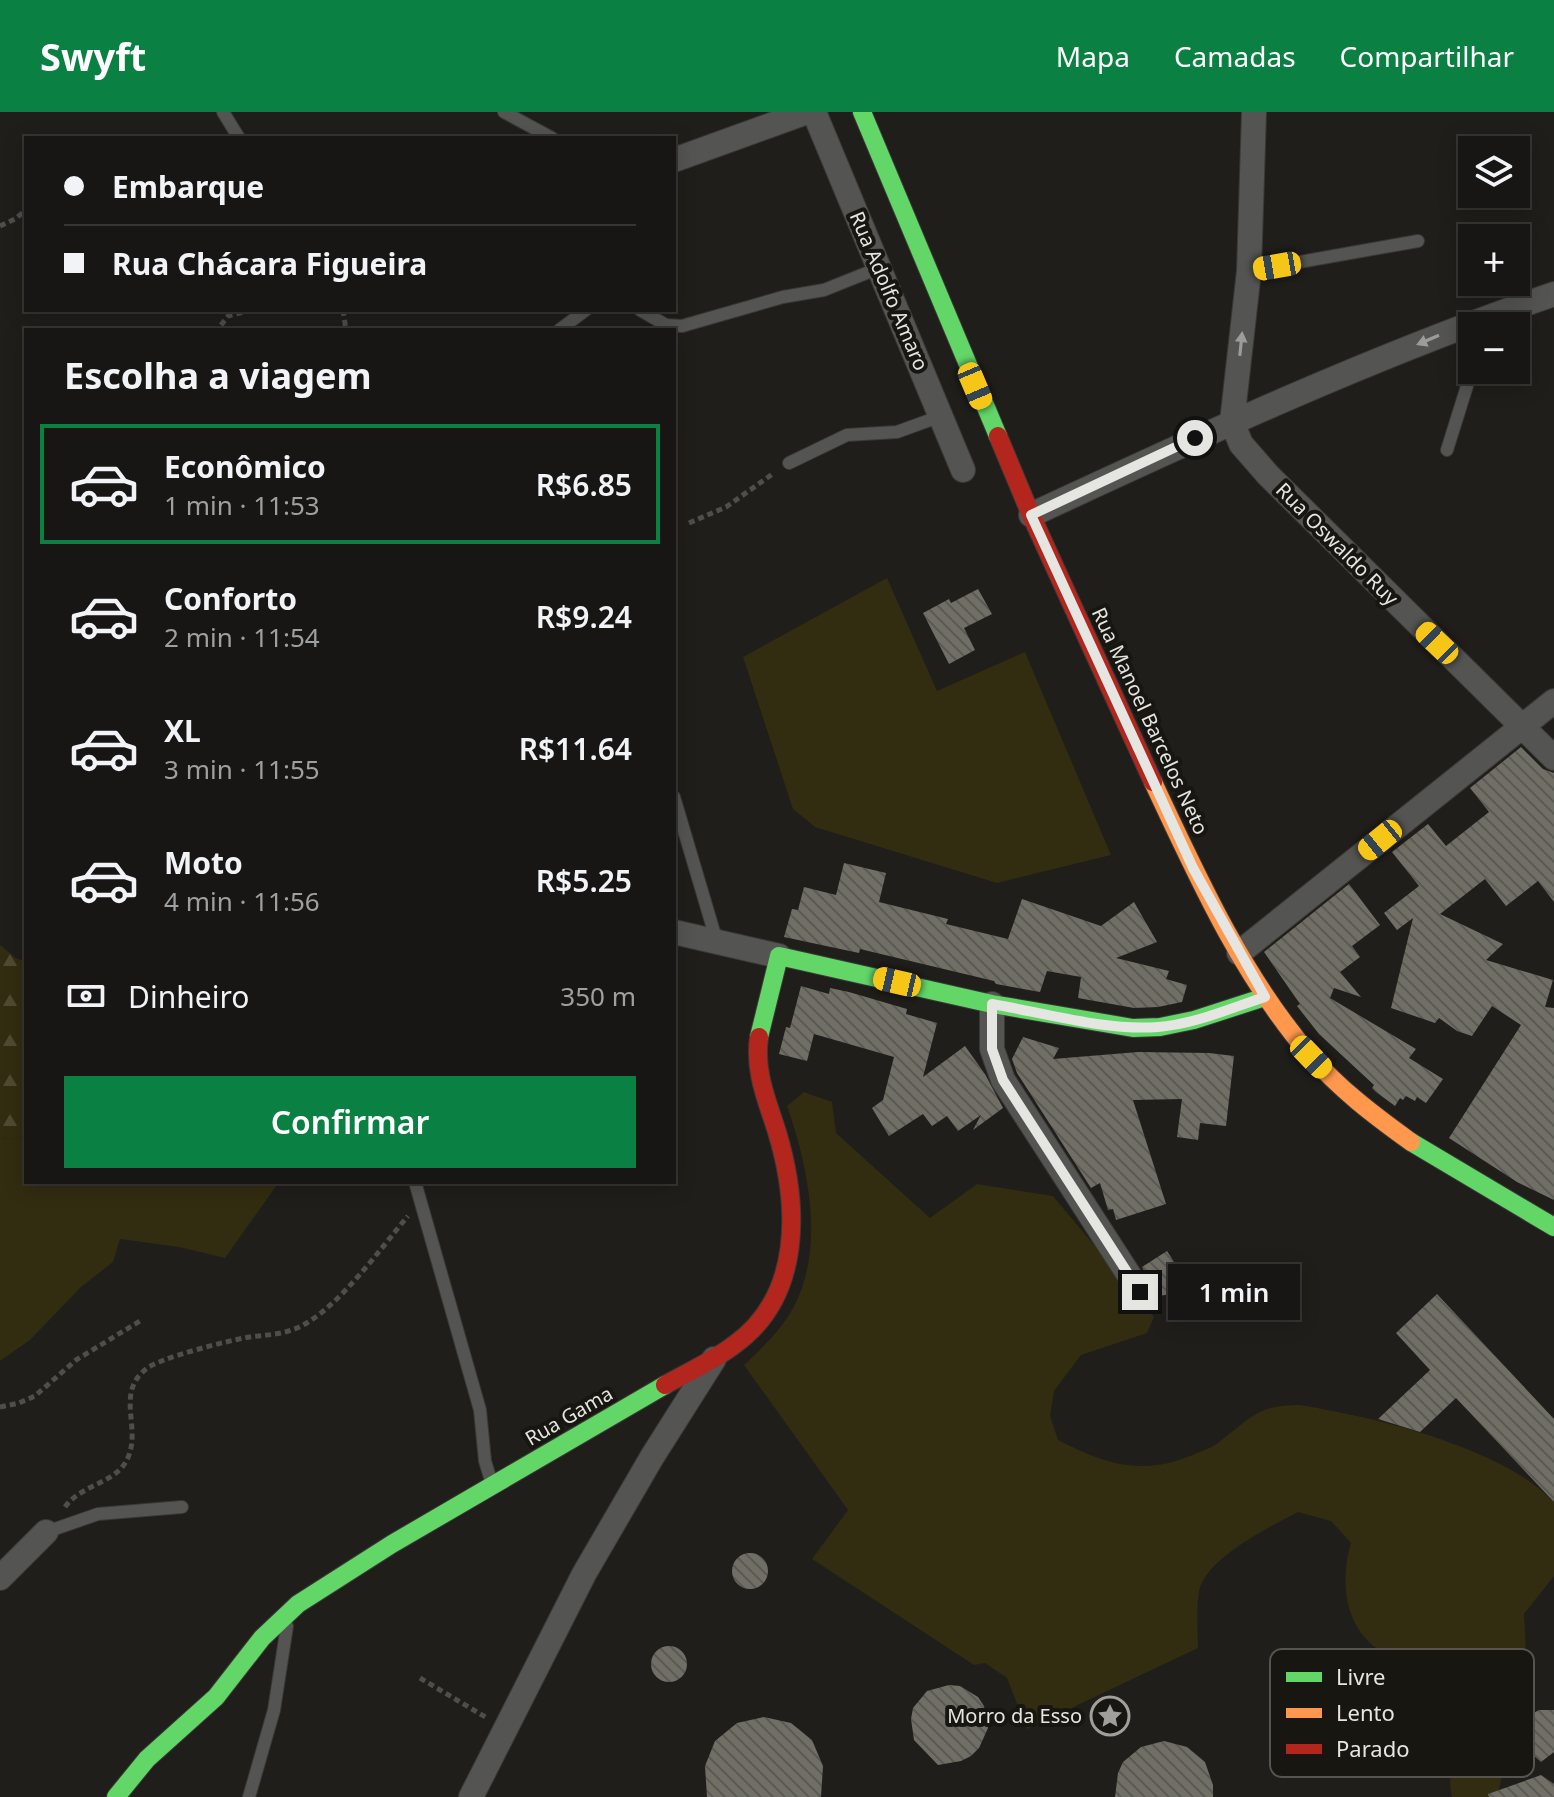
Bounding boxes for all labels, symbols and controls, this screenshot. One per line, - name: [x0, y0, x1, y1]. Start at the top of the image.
- text: Swyft: [40, 30, 146, 82]
- text: Mapa: [1056, 37, 1130, 75]
- text: Camadas: [1174, 37, 1296, 75]
- text: Compartilhar: [1340, 37, 1514, 75]
- map controls: [1458, 136, 1530, 384]
- button: layers: [1458, 136, 1530, 208]
- text: Embarque: [112, 166, 264, 207]
- street label: Rua Adolfo Amaro: [844, 207, 935, 375]
- button: +: [1458, 224, 1530, 296]
- text: Rua Chácara Figueira: [112, 243, 427, 284]
- car: [1251, 250, 1303, 282]
- button: −: [1458, 312, 1530, 384]
- one-way arrow: [1235, 331, 1248, 356]
- one-way arrow: [1416, 334, 1440, 347]
- text: Escolha a viagem: [64, 351, 372, 400]
- car: [955, 359, 995, 413]
- route start: [1177, 420, 1213, 456]
- text: Econômico: [164, 446, 326, 487]
- icon: car: [68, 448, 140, 520]
- text: R$6.85: [536, 464, 632, 505]
- street label: Rua Oswaldo Ruy: [1270, 476, 1405, 611]
- text: 1 min · 11:53: [164, 487, 320, 523]
- text: Conforto: [164, 578, 297, 619]
- icon: car: [68, 580, 140, 652]
- text: R$9.24: [536, 596, 632, 637]
- street label: Rua Manoel Barcelos Neto: [1086, 603, 1215, 839]
- car: [1411, 618, 1463, 668]
- text: 2 min · 11:54: [164, 619, 320, 655]
- text: XL: [164, 710, 201, 751]
- icon: car: [68, 712, 140, 784]
- text: R$11.64: [519, 728, 632, 769]
- text: 3 min · 11:55: [164, 751, 320, 787]
- car: [1354, 816, 1406, 864]
- text: Moto: [164, 842, 243, 883]
- icon: car: [68, 844, 140, 916]
- text: R$5.25: [536, 860, 632, 901]
- text: 4 min · 11:56: [164, 883, 320, 919]
- car: [871, 965, 923, 999]
- icon: cash: [64, 974, 108, 1018]
- text: Dinheiro: [128, 976, 249, 1017]
- text: 350 m: [560, 978, 636, 1014]
- car: [1286, 1031, 1336, 1083]
- button: Confirmar: [64, 1076, 636, 1168]
- callout: 1 min: [1168, 1264, 1300, 1320]
- route end: [1122, 1274, 1158, 1310]
- text: 1 min: [1199, 1274, 1269, 1310]
- street label: Rua Gama: [520, 1380, 617, 1451]
- legend: [1270, 1649, 1534, 1777]
- text: Livre: [1336, 1661, 1385, 1691]
- place icon: Morro da Esso: [1089, 1695, 1131, 1737]
- text: Lento: [1336, 1697, 1395, 1727]
- place label: Morro da Esso: [947, 1702, 1082, 1729]
- text: Parado: [1336, 1733, 1409, 1763]

